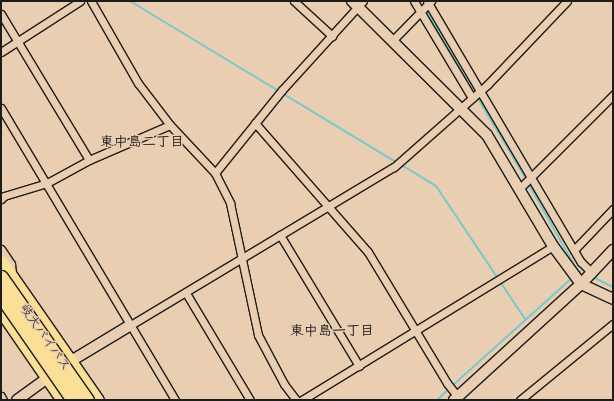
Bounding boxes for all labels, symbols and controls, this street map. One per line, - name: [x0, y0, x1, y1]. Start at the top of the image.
- district label: 東中島二丁目: [100, 134, 184, 150]
- street label: 岐大バイパス: [15, 302, 73, 374]
- district label: 東中島一丁目: [290, 323, 374, 339]

